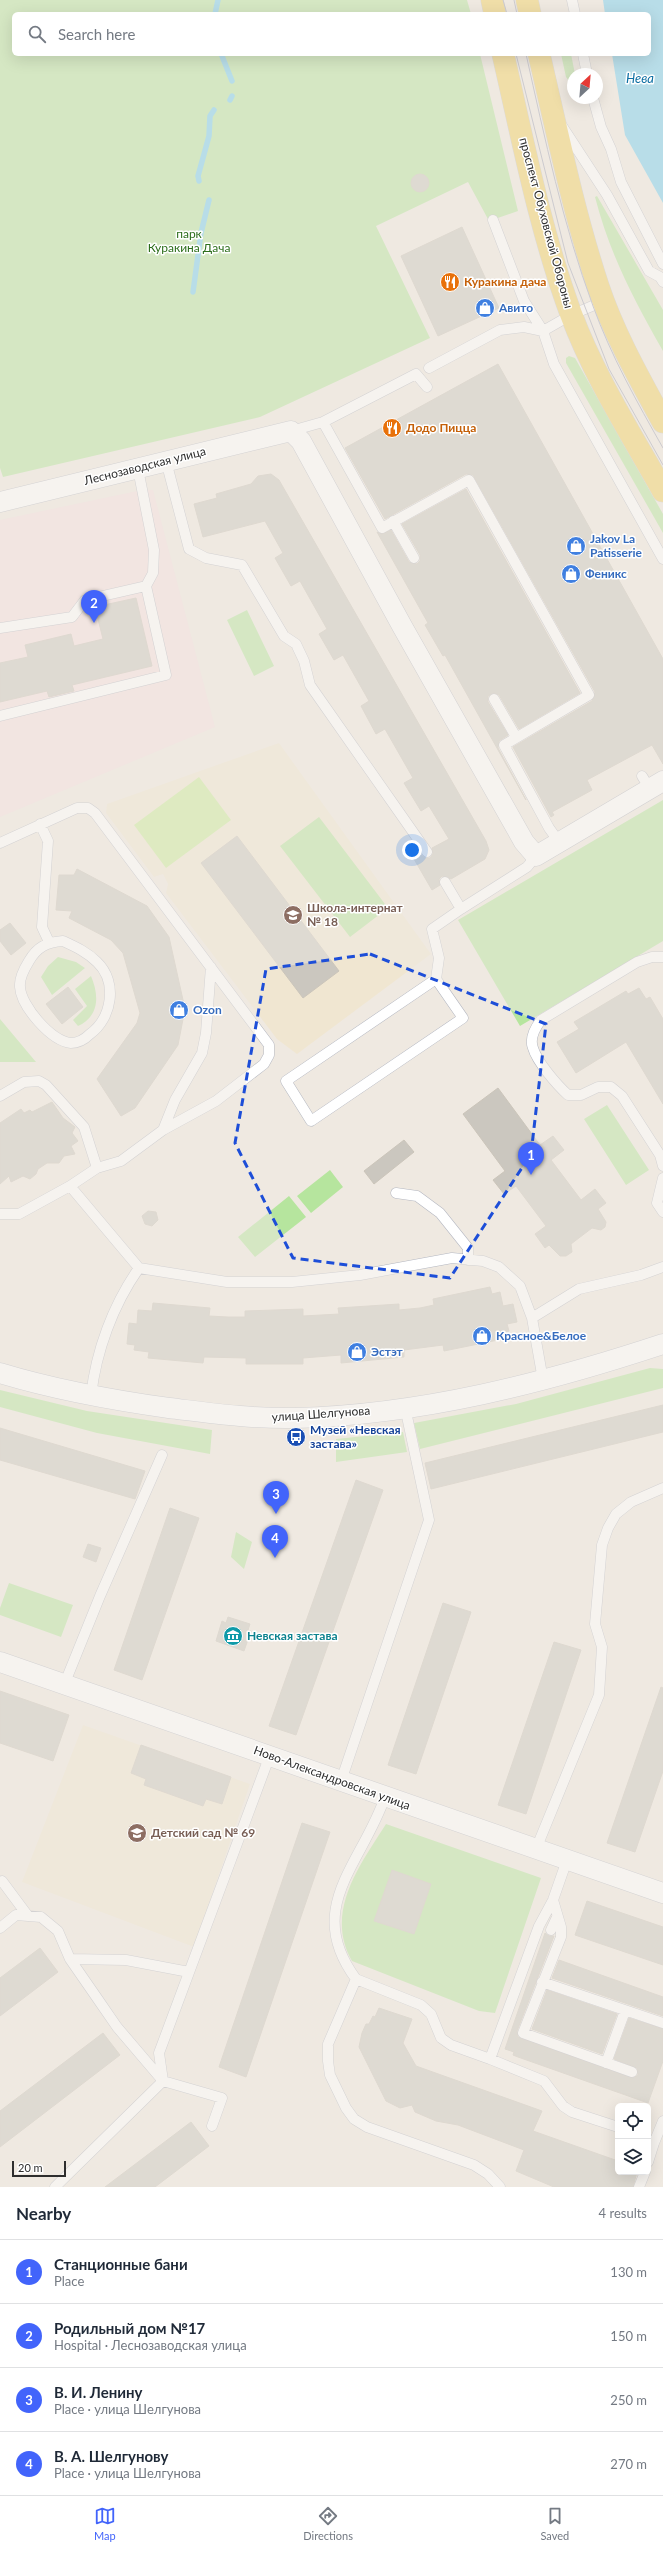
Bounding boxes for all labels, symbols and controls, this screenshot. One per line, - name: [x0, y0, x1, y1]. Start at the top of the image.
- search box: [12, 12, 651, 56]
- icon: search: [26, 23, 48, 45]
- text: Search here: [58, 25, 135, 43]
- north arrow: [567, 68, 603, 104]
- water label: Нева: [626, 70, 654, 86]
- street label: проспект Обуховской Обороны: [516, 136, 577, 310]
- park label: парк Куракина Дача: [148, 226, 230, 255]
- restaurant icon: Куракина дача: [439, 271, 461, 293]
- place label: Куракина дача: [464, 274, 546, 289]
- shop icon: Авито: [474, 297, 496, 319]
- place label: Авито: [498, 300, 533, 315]
- restaurant icon: Додо Пицца: [381, 417, 403, 439]
- place label: Додо Пицца: [406, 420, 476, 435]
- street label: Леснозаводская улица: [81, 443, 207, 488]
- place label: Jakov La Patisserie: [590, 531, 642, 560]
- shop icon: Jakov La Patisserie: [565, 535, 587, 557]
- shop icon: Феникс: [560, 563, 582, 585]
- place label: Феникс: [585, 566, 627, 581]
- pin: 2: [81, 590, 107, 623]
- your location: [402, 840, 422, 860]
- place label: Школа-интернат № 18: [307, 900, 404, 929]
- school or university icon: Школа-интернат № 18: [282, 904, 304, 926]
- shop icon: Ozon: [168, 999, 190, 1021]
- place label: Ozon: [193, 1002, 222, 1017]
- pin: 1: [518, 1142, 544, 1175]
- shop icon: Красное&Белое: [471, 1325, 493, 1347]
- place label: Красное&Белое: [496, 1328, 587, 1343]
- shop icon: Эстэт: [346, 1341, 368, 1363]
- place label: Эстэт: [371, 1344, 404, 1359]
- street label: улица Шелгунова: [271, 1403, 371, 1424]
- place label: Музей «Невская застава»: [310, 1422, 401, 1451]
- bus stop icon: Музей «Невская застава»: [285, 1426, 307, 1448]
- pin: 3: [263, 1481, 289, 1514]
- pin: 4: [262, 1525, 288, 1558]
- museum icon: Невская застава: [222, 1625, 244, 1647]
- place label: Невская застава: [247, 1628, 338, 1643]
- street label: Ново-Александровская улица: [252, 1742, 413, 1813]
- school or university icon: Детский сад № 69: [126, 1822, 148, 1844]
- place label: Детский сад № 69: [151, 1825, 255, 1840]
- map controls: [615, 2103, 651, 2175]
- button: locate: [615, 2103, 651, 2139]
- button: layers: [615, 2139, 651, 2175]
- scale bar: [12, 2159, 66, 2178]
- text: 20 m: [18, 2161, 43, 2174]
- text: Nearby: [16, 2203, 71, 2224]
- text: 4 results: [599, 2205, 647, 2221]
- text: Станционные бани: [54, 2255, 188, 2273]
- text: 1: [25, 2264, 33, 2280]
- text: 130 m: [610, 2264, 647, 2280]
- text: Place: [54, 2273, 84, 2289]
- text: Родильный дом №17: [54, 2319, 205, 2337]
- text: 2: [25, 2328, 33, 2344]
- text: 150 m: [610, 2328, 647, 2344]
- text: Hospital · Леснозаводская улица: [54, 2337, 247, 2353]
- text: В. И. Ленину: [54, 2383, 143, 2401]
- text: 3: [25, 2392, 33, 2408]
- text: 250 m: [610, 2392, 647, 2408]
- text: Place · улица Шелгунова: [54, 2401, 201, 2417]
- text: В. А. Шелгунову: [54, 2447, 168, 2465]
- text: 4: [25, 2456, 33, 2472]
- text: 270 m: [610, 2456, 647, 2472]
- text: Place · улица Шелгунова: [54, 2465, 201, 2481]
- tab: Map: [94, 2505, 116, 2542]
- tab: Directions: [303, 2505, 353, 2542]
- tab: Saved: [540, 2505, 569, 2542]

